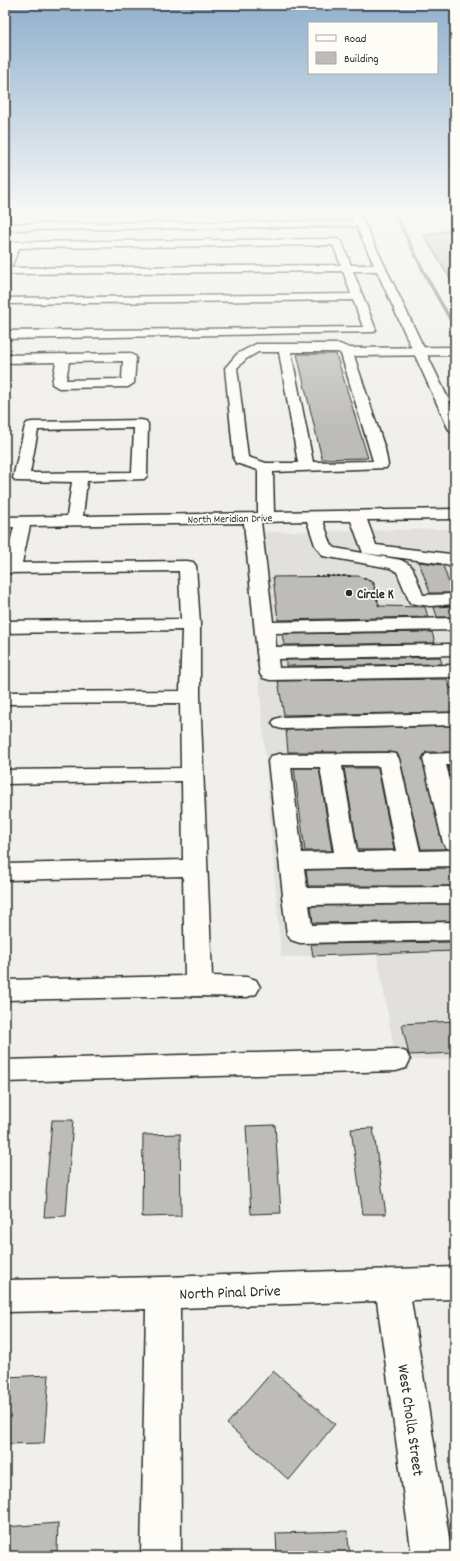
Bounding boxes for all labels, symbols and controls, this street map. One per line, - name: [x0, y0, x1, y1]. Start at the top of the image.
- legend: [308, 22, 438, 74]
- text: Road: [344, 31, 366, 48]
- text: Building: [344, 51, 379, 68]
- street label: North Meridian Drive: [188, 511, 273, 529]
- place label: Circle K: [357, 586, 394, 605]
- marker: Circle K: [344, 588, 354, 598]
- street label: North Pinal Drive: [179, 1280, 281, 1307]
- street label: West Cholla Street: [390, 1363, 429, 1478]

